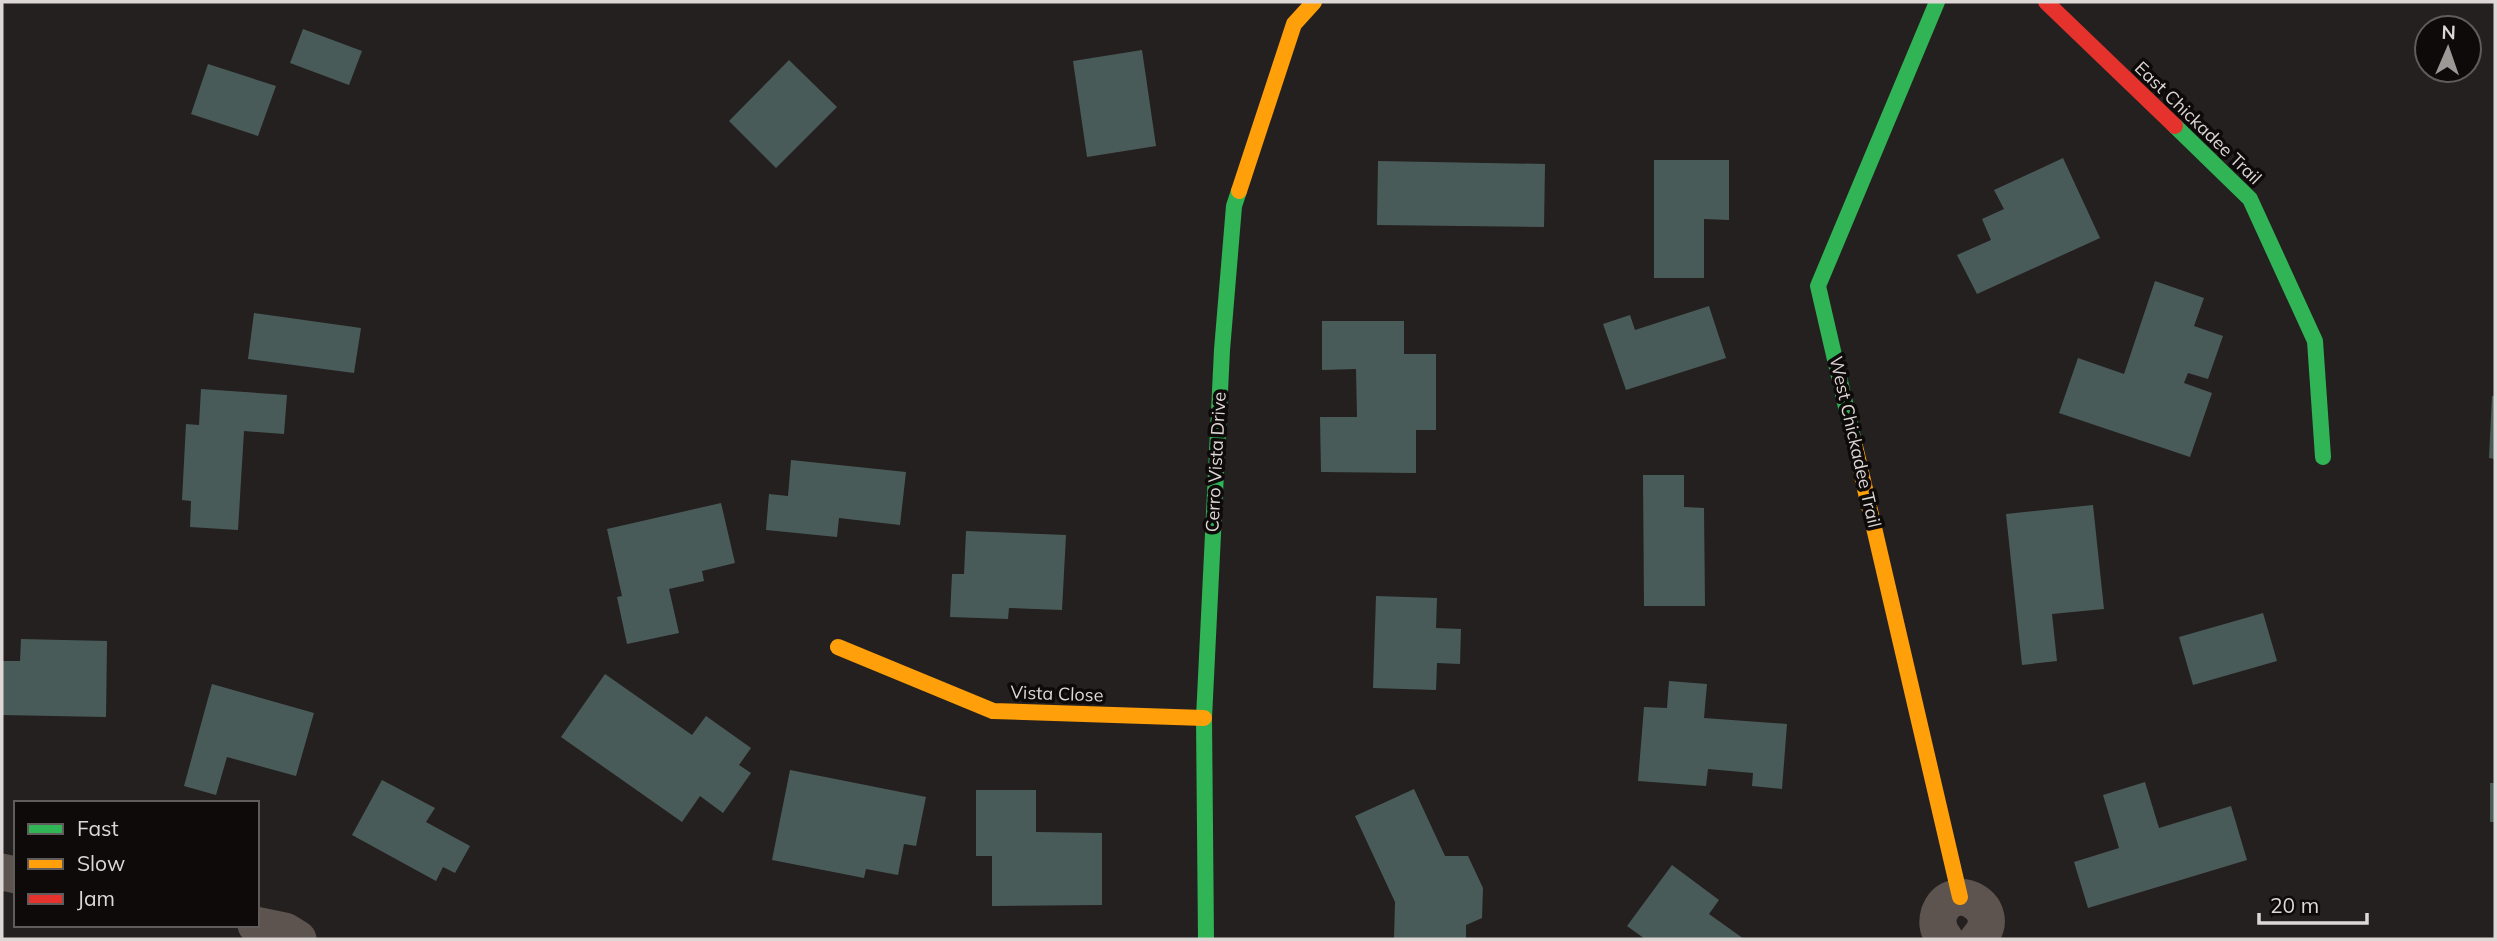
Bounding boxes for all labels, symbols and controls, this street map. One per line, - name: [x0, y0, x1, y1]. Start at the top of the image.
- north arrow: [2413, 14, 2483, 84]
- text: N: [2441, 20, 2456, 44]
- street label: East Chickadee Trail: [2130, 56, 2267, 189]
- street label: West Chickadee Trail: [1825, 354, 1886, 530]
- street label: Cerro Vista Drive: [1200, 391, 1231, 533]
- street label: Vista Close: [1010, 680, 1104, 707]
- legend: [14, 801, 259, 927]
- text: Fast: [77, 815, 119, 841]
- text: Slow: [77, 850, 125, 876]
- scale bar: [2259, 881, 2368, 925]
- text: Jam: [77, 885, 115, 911]
- text: 20 m: [2270, 892, 2319, 918]

